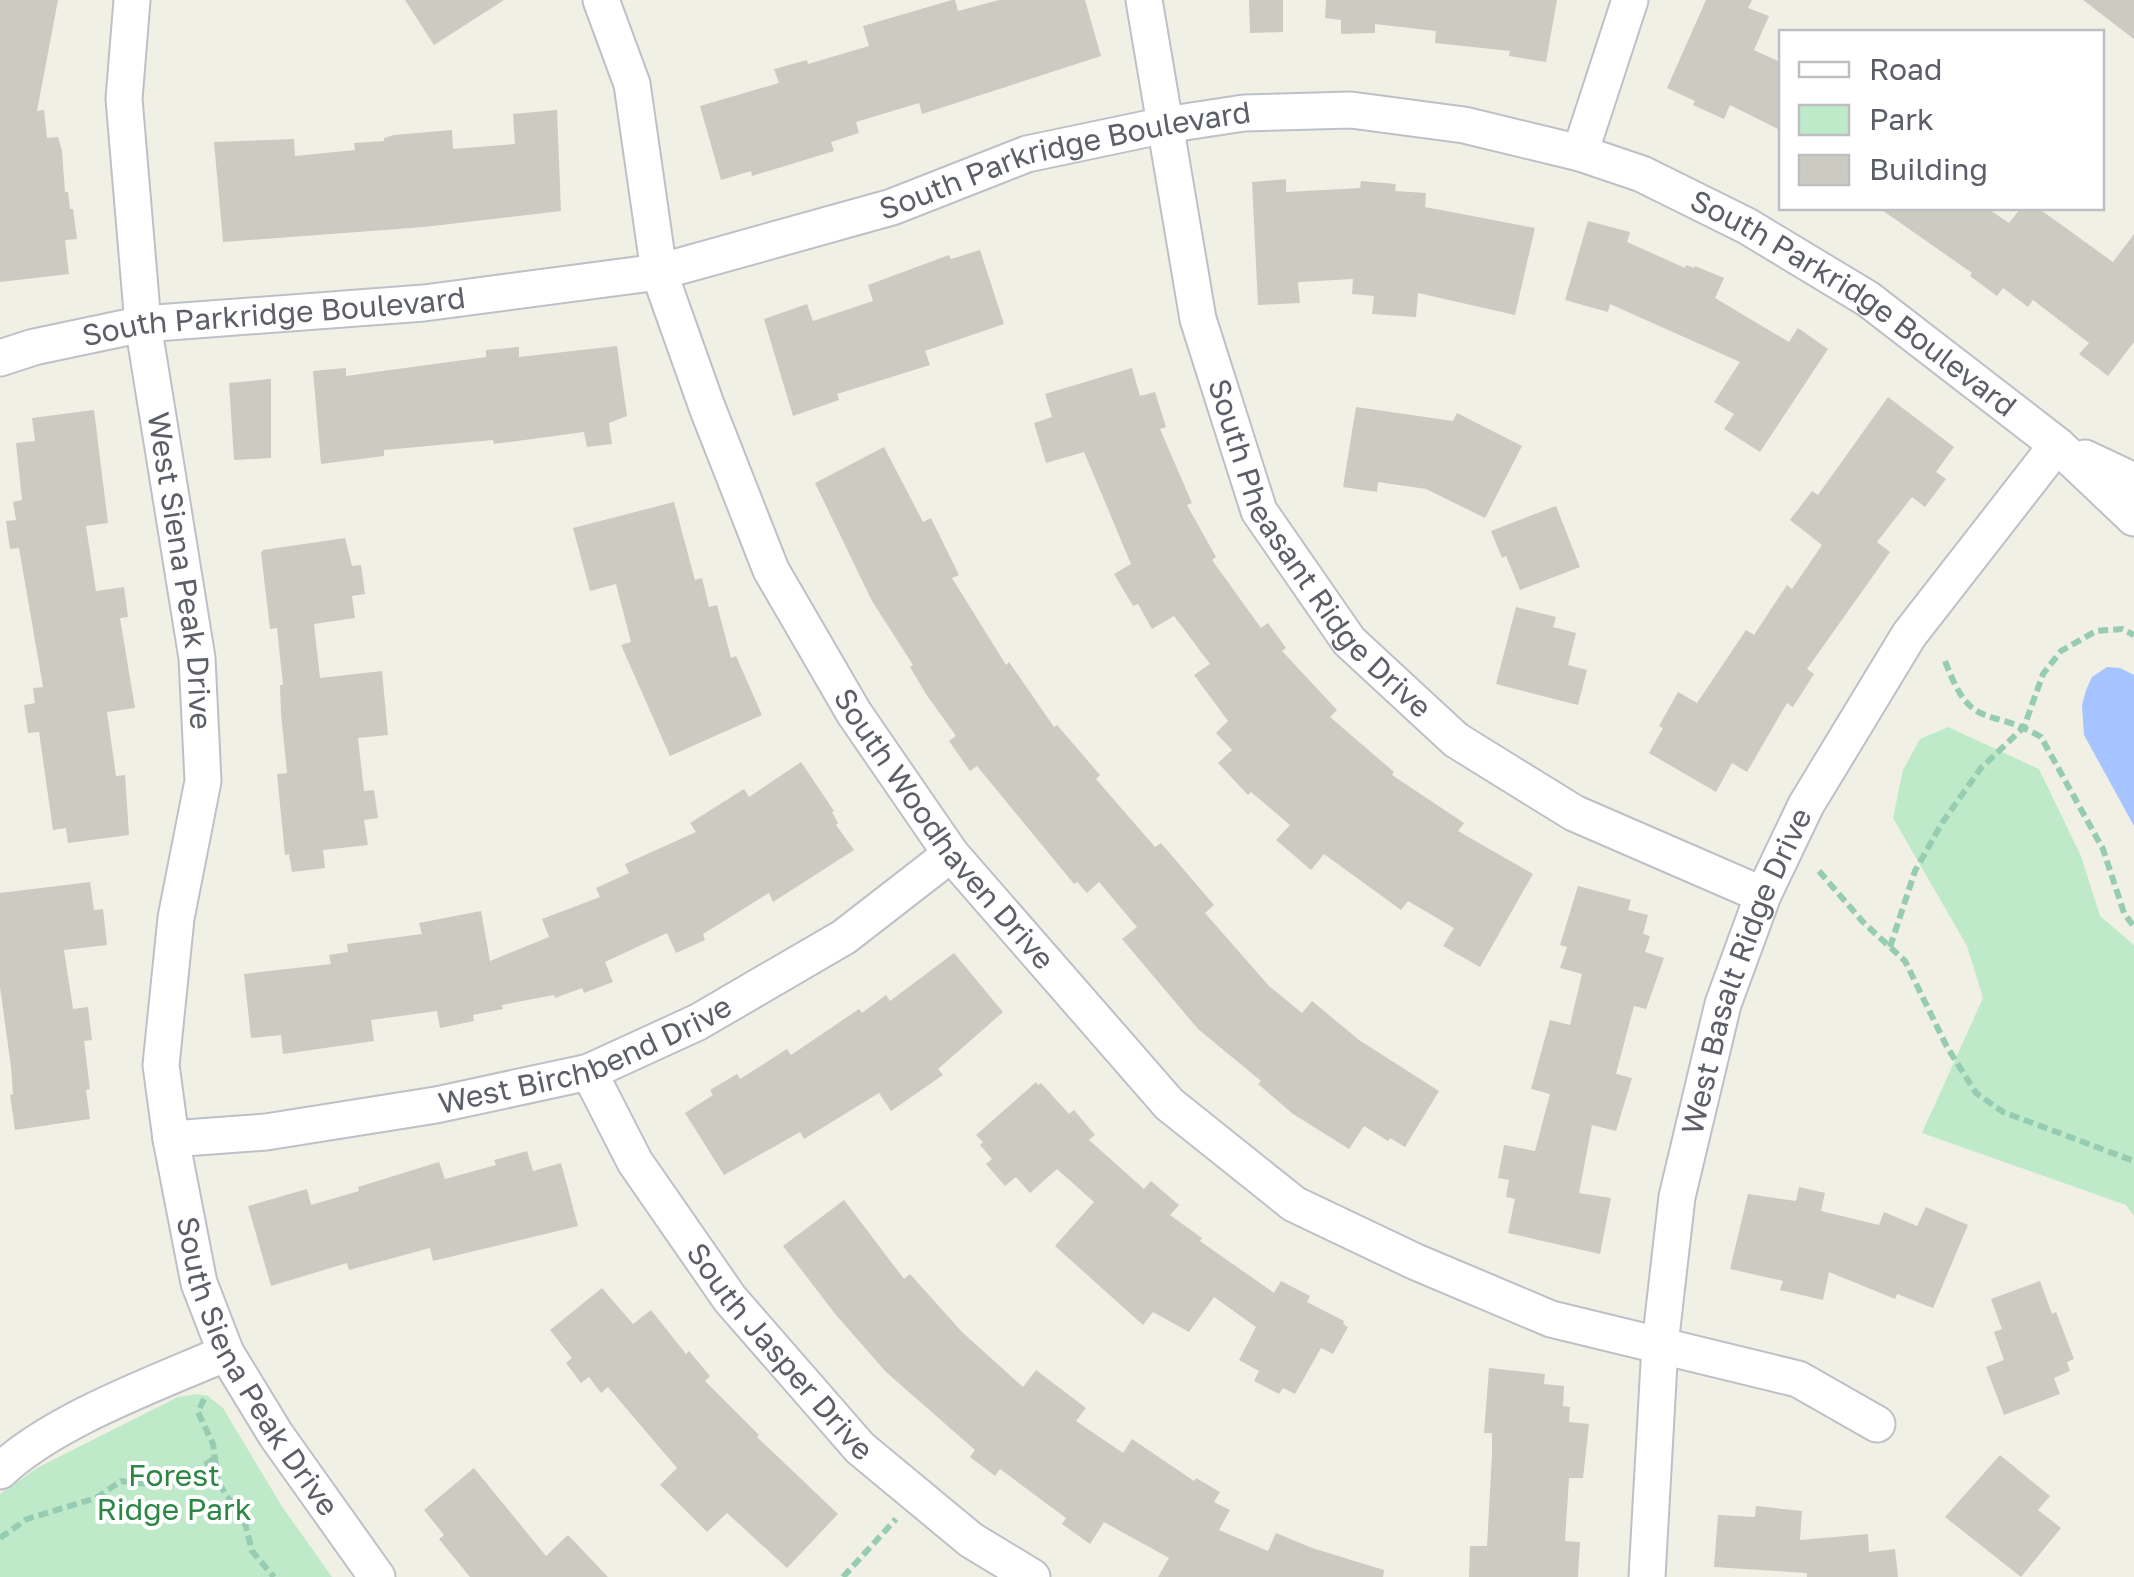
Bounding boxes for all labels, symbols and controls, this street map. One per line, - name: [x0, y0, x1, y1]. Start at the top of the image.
- legend: [1779, 30, 2104, 210]
- text: Road: [1869, 51, 1943, 87]
- street label: South Parkridge Boulevard: [875, 93, 1253, 227]
- text: Park: [1869, 101, 1934, 137]
- text: Building: [1869, 151, 1988, 187]
- street label: South Parkridge Boulevard: [1685, 182, 2024, 424]
- street label: South Parkridge Boulevard: [79, 279, 467, 353]
- street label: South Pheasant Ridge Drive: [1201, 374, 1439, 725]
- street label: West Siena Peak Drive: [141, 409, 219, 731]
- street label: South Woodhaven Drive: [827, 682, 1062, 977]
- street label: West Basalt Ridge Drive: [1674, 802, 1819, 1138]
- street label: West Birchbend Drive: [435, 988, 738, 1121]
- street label: South Siena Peak Drive: [170, 1214, 347, 1522]
- street label: South Jasper Drive: [680, 1236, 880, 1468]
- park label: Forest Ridge Park: [96, 1457, 252, 1527]

